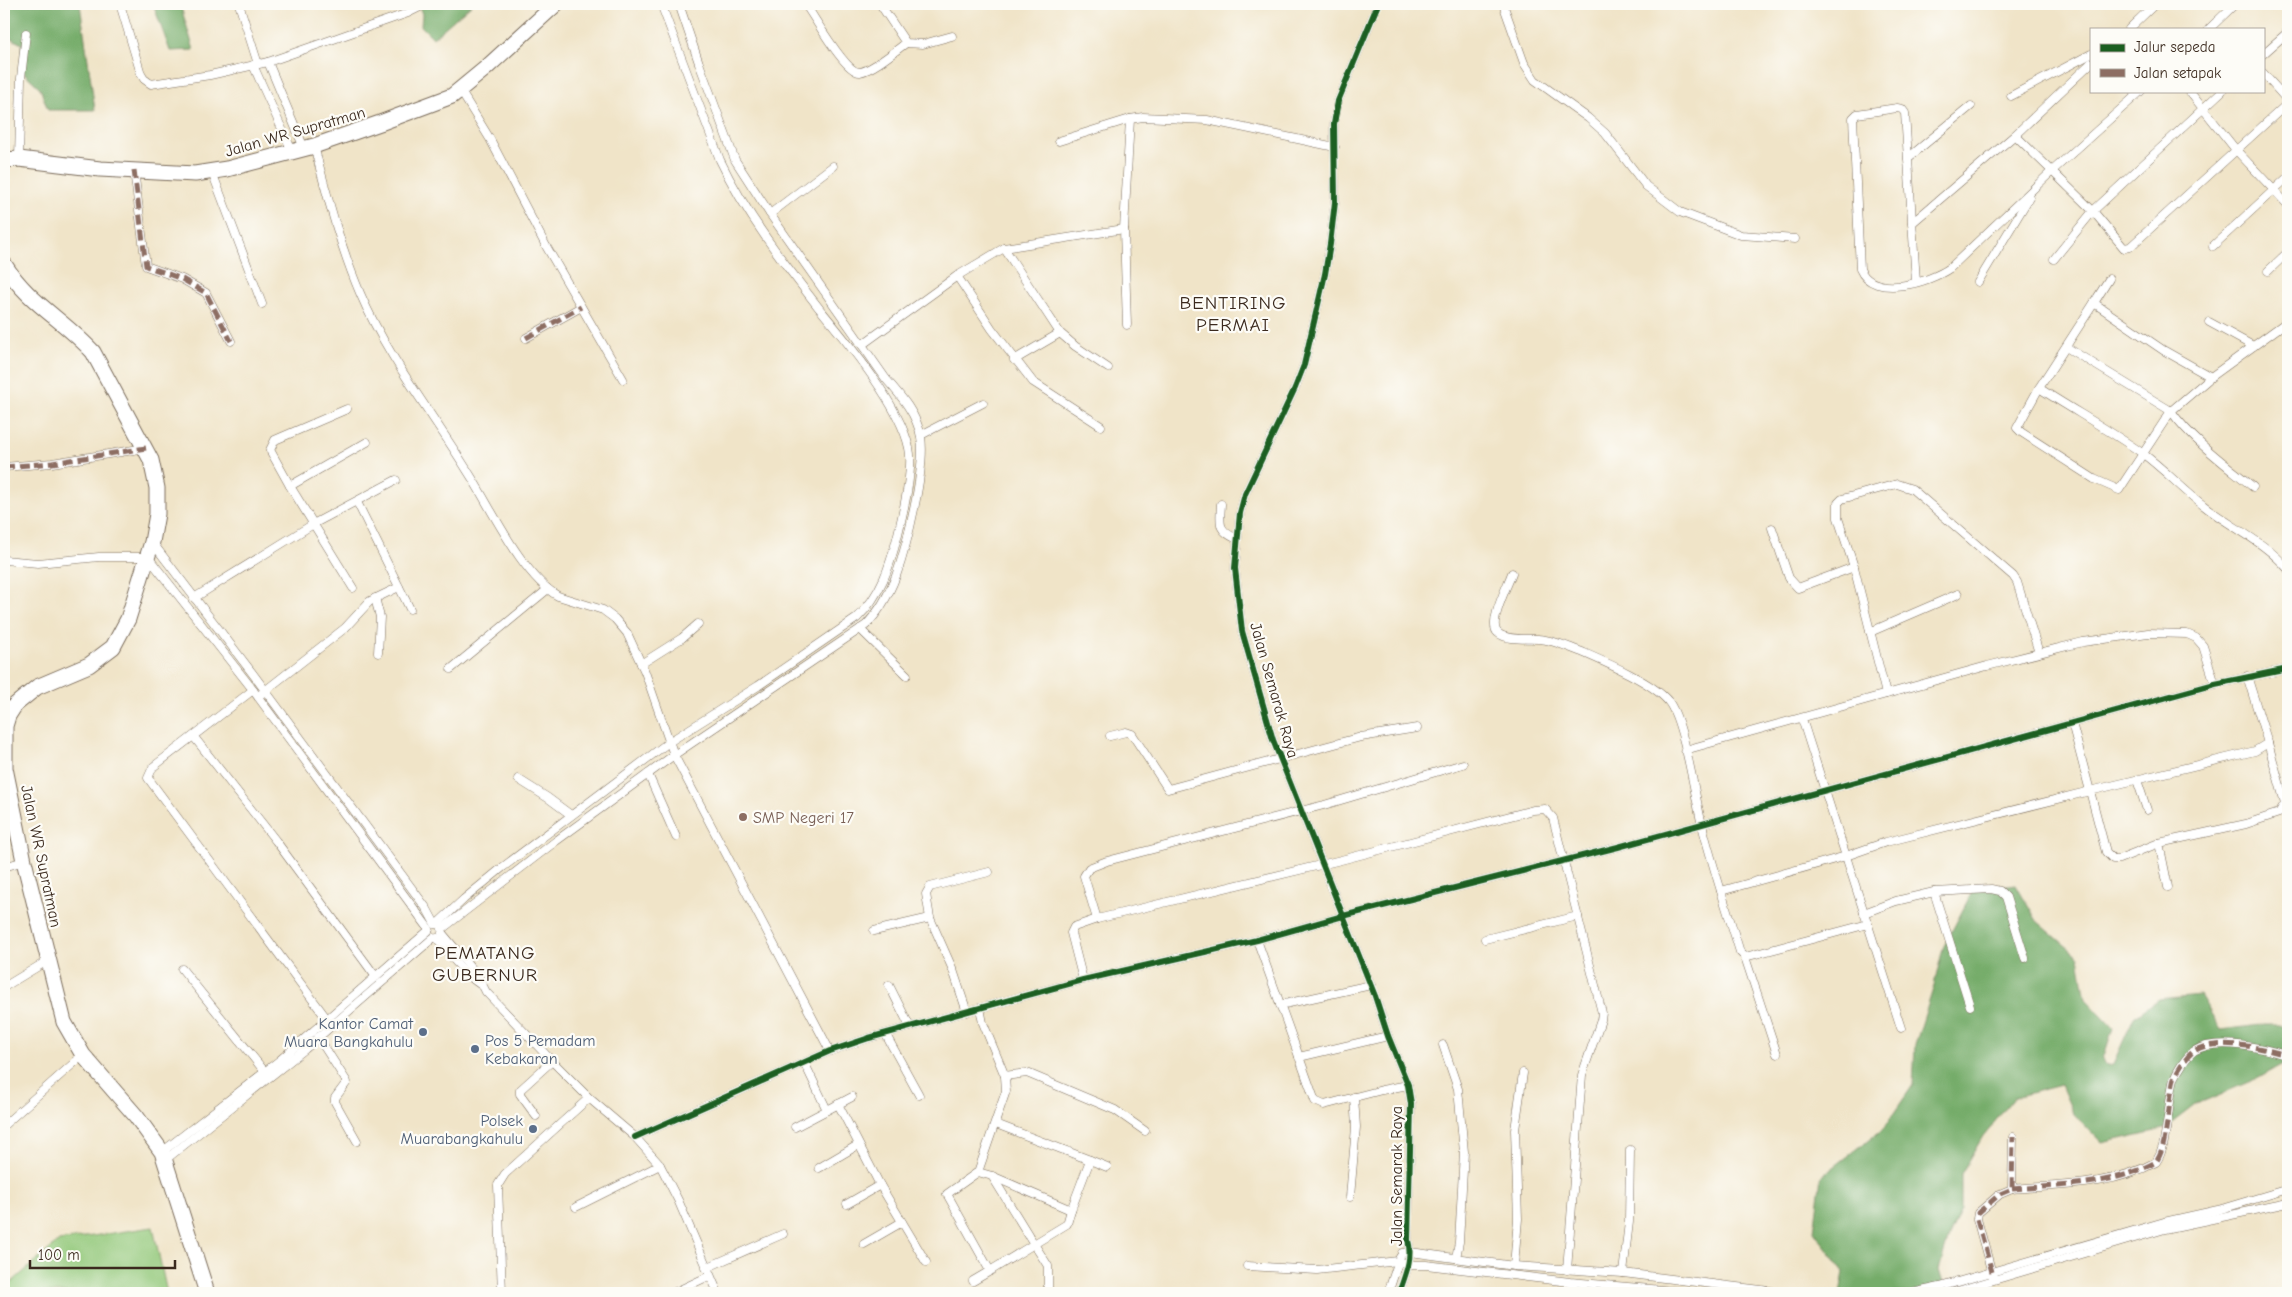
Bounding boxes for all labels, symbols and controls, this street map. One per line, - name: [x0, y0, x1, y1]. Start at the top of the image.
- legend: [2090, 28, 2264, 92]
- text: Jalur sepeda: [2134, 38, 2215, 56]
- text: Jalan setapak: [2134, 64, 2222, 82]
- street label: Jalan WR Supratman: [223, 103, 367, 161]
- district label: BENTIRING PERMAI: [1180, 292, 1286, 336]
- street label: Jalan Semarak Raya: [1246, 620, 1302, 760]
- street label: Jalan WR Supratman: [17, 783, 65, 929]
- place label: SMP Negeri 17: [753, 809, 854, 827]
- marker: SMP Negeri 17: [737, 811, 749, 823]
- district label: PEMATANG GUBERNUR: [432, 942, 538, 986]
- place label: Kantor Camat Muara Bangkahulu: [284, 1015, 413, 1051]
- marker: Kantor Camat Muara Bangkahulu: [417, 1026, 429, 1038]
- place label: Pos 5 Pemadam Kebakaran: [485, 1032, 595, 1068]
- marker: Pos 5 Pemadam Kebakaran: [469, 1043, 481, 1055]
- street label: Jalan Semarak Raya: [1388, 1106, 1406, 1246]
- place label: Polsek Muarabangkahulu: [401, 1112, 523, 1148]
- marker: Polsek Muarabangkahulu: [527, 1123, 539, 1135]
- scale bar: [30, 1237, 175, 1269]
- text: 100 m: [38, 1246, 80, 1264]

